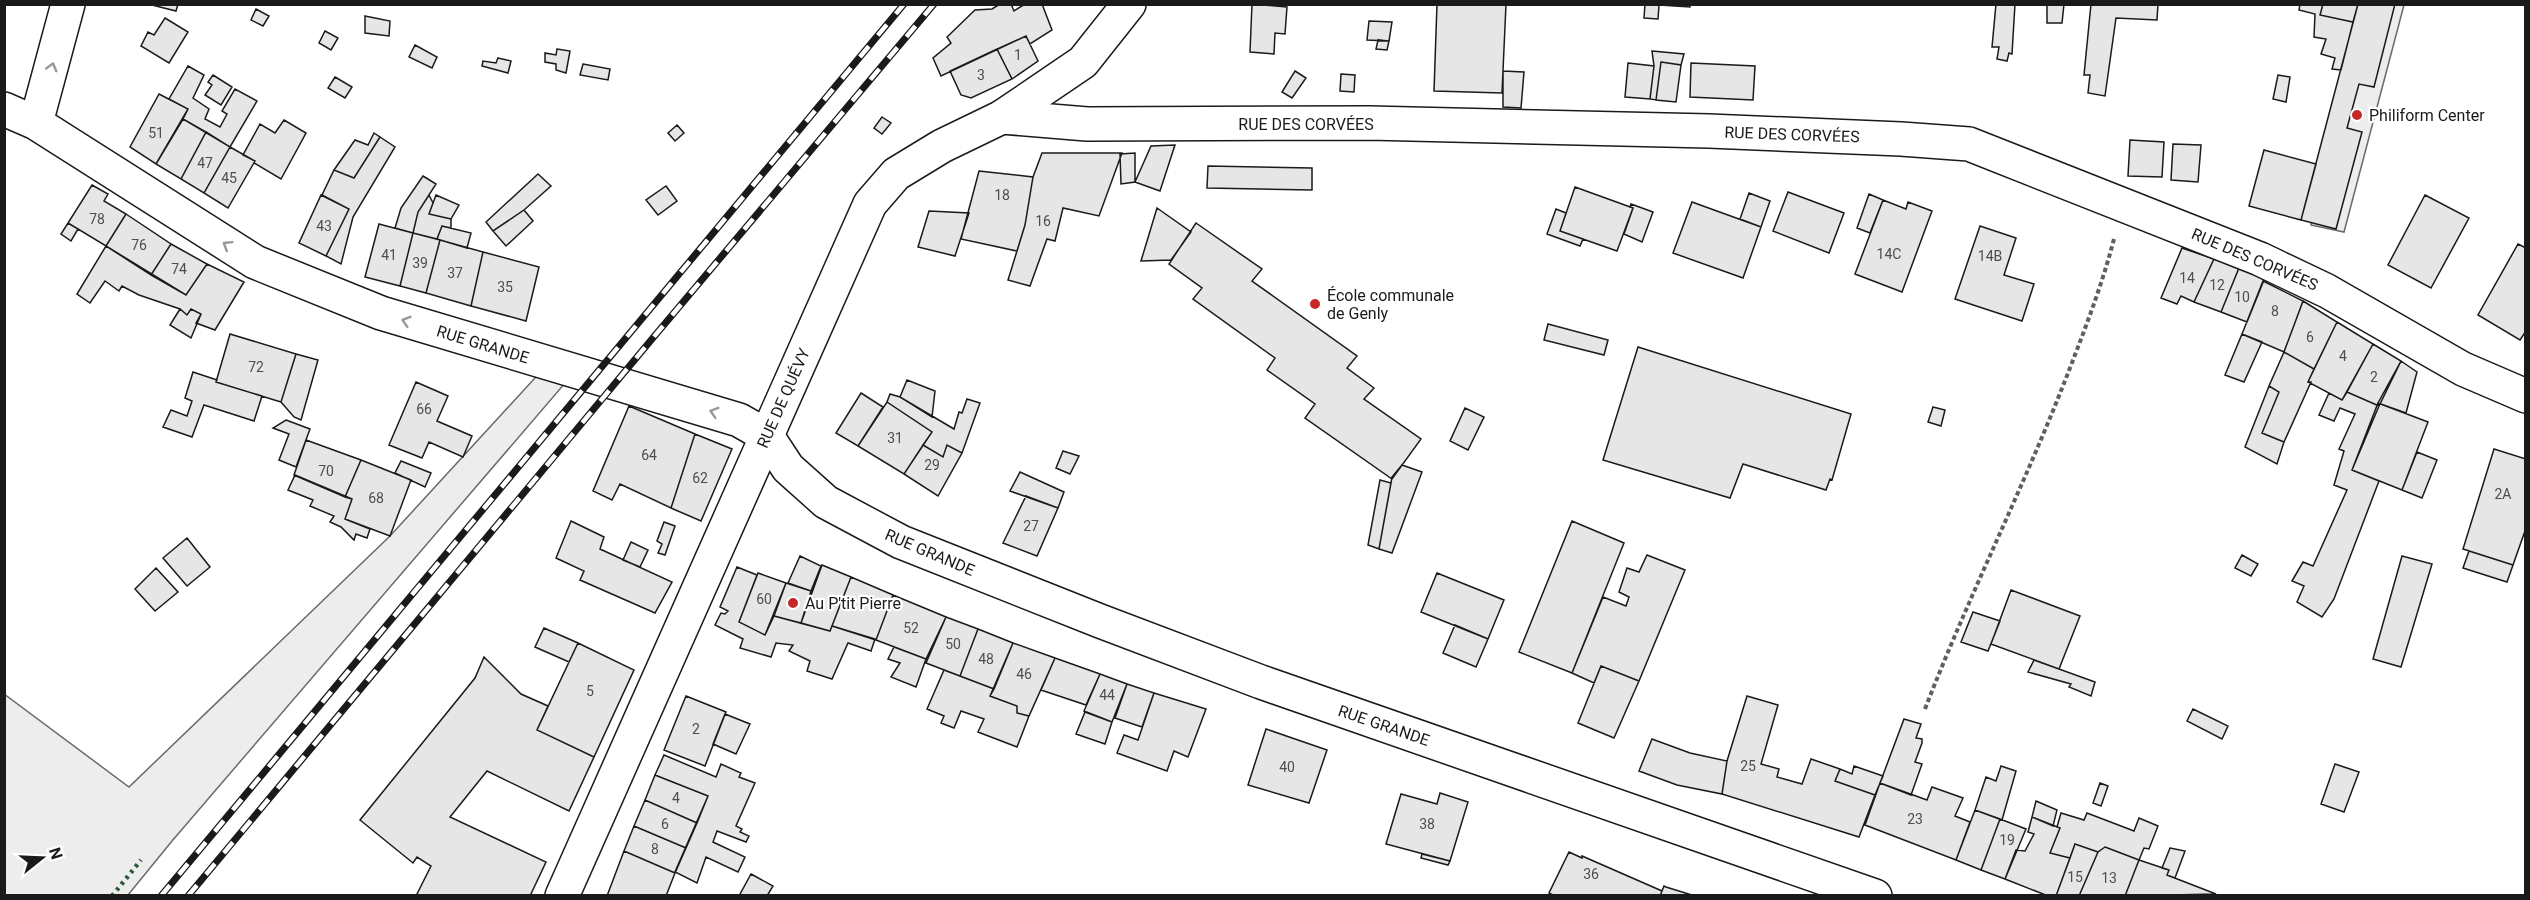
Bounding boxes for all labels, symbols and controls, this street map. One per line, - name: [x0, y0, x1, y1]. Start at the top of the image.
- house number: 1: [1014, 47, 1022, 63]
- one-way arrow: [44, 62, 57, 72]
- house number: 3: [977, 67, 985, 83]
- place label: Philiform Center: [2369, 106, 2485, 125]
- marker: Philiform Center: [2350, 108, 2364, 122]
- street label: RUE DES CORVÉES: [1238, 115, 1374, 134]
- street label: RUE DES CORVÉES: [1724, 123, 1860, 146]
- house number: 51: [148, 125, 164, 141]
- house number: 47: [197, 155, 213, 171]
- house number: 45: [221, 170, 237, 186]
- house number: 18: [994, 187, 1010, 203]
- house number: 78: [89, 211, 105, 227]
- house number: 16: [1035, 213, 1051, 229]
- house number: 43: [316, 218, 332, 234]
- street label: RUE DES CORVÉES: [2189, 224, 2321, 295]
- house number: 76: [131, 237, 147, 253]
- one-way arrow: [223, 240, 233, 252]
- house number: 14C: [1877, 246, 1901, 262]
- house number: 41: [381, 247, 397, 263]
- house number: 14B: [1978, 248, 2002, 264]
- house number: 39: [412, 255, 428, 271]
- house number: 74: [171, 261, 187, 277]
- house number: 37: [447, 265, 463, 281]
- house number: 14: [2179, 270, 2195, 286]
- house number: 12: [2209, 277, 2225, 293]
- house number: 35: [497, 279, 513, 295]
- place label: École communale de Genly: [1327, 286, 1454, 323]
- house number: 10: [2234, 289, 2250, 305]
- marker: École communale de Genly: [1308, 297, 1322, 311]
- house number: 8: [2271, 303, 2279, 319]
- one-way arrow: [401, 316, 412, 328]
- street label: RUE GRANDE: [434, 321, 531, 368]
- house number: 6: [2306, 329, 2314, 345]
- street label: RUE DE QUÉVY: [753, 345, 814, 451]
- house number: 4: [2339, 348, 2347, 364]
- house number: 72: [248, 359, 264, 375]
- house number: 2: [2370, 369, 2378, 385]
- house number: 66: [416, 401, 432, 417]
- one-way arrow: [709, 407, 720, 419]
- house number: 31: [887, 430, 903, 446]
- house number: 64: [641, 447, 657, 463]
- house number: 29: [924, 457, 940, 473]
- house number: 70: [318, 463, 334, 479]
- house number: 62: [692, 470, 708, 486]
- house number: 2A: [2494, 486, 2512, 502]
- house number: 68: [368, 490, 384, 506]
- house number: 27: [1023, 518, 1039, 534]
- street label: RUE GRANDE: [882, 525, 977, 580]
- house number: 60: [756, 591, 772, 607]
- place label: Au P'tit Pierre: [805, 594, 901, 613]
- marker: Au P'tit Pierre: [786, 596, 800, 610]
- house number: 52: [903, 620, 919, 636]
- house number: 50: [945, 636, 961, 652]
- house number: 48: [978, 651, 994, 667]
- house number: 46: [1016, 666, 1032, 682]
- house number: 5: [586, 683, 594, 699]
- house number: 44: [1099, 687, 1115, 703]
- street label: RUE GRANDE: [1336, 701, 1432, 750]
- house number: 2: [692, 721, 700, 737]
- house number: 25: [1740, 758, 1756, 774]
- house number: 40: [1279, 759, 1295, 775]
- house number: 4: [672, 790, 680, 806]
- house number: 23: [1907, 811, 1923, 827]
- house number: 6: [661, 816, 669, 832]
- house number: 38: [1419, 816, 1435, 832]
- north arrow: [12, 828, 72, 888]
- house number: 19: [1999, 832, 2015, 848]
- house number: 8: [651, 841, 659, 857]
- text: N: [45, 845, 67, 862]
- house number: 36: [1583, 866, 1599, 882]
- house number: 15: [2067, 869, 2083, 885]
- house number: 13: [2101, 870, 2117, 886]

